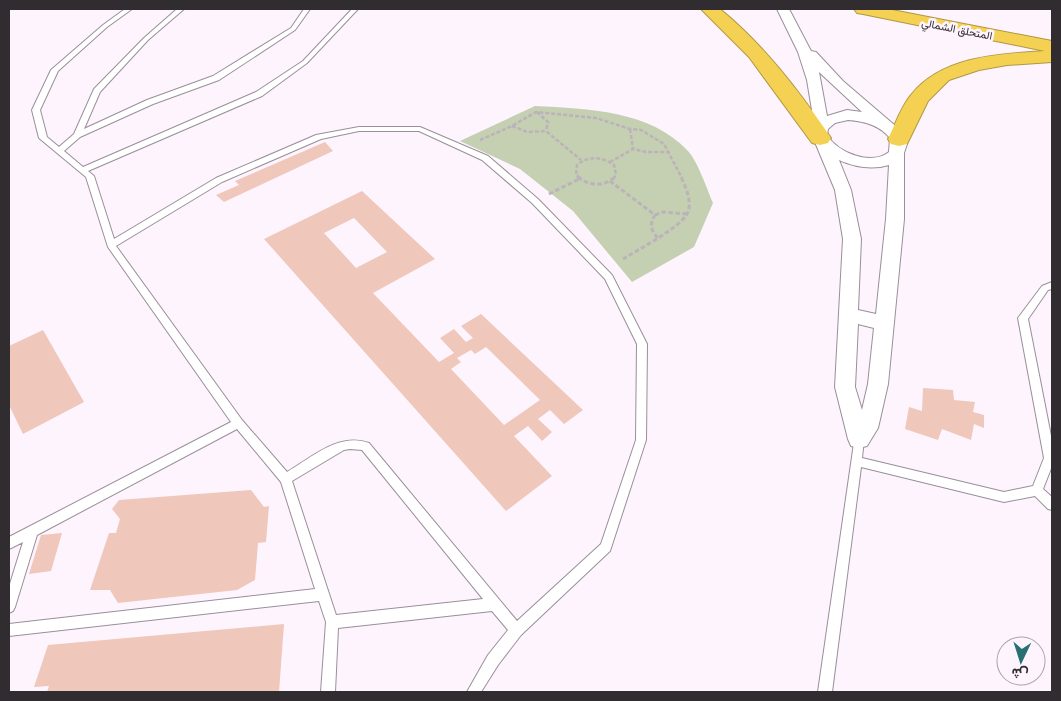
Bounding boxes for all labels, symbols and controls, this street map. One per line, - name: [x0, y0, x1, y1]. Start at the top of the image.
- street label: المتحلق الشمالي: [920, 16, 993, 46]
- north arrow: [996, 636, 1046, 686]
- text: ش: [1011, 664, 1029, 682]

